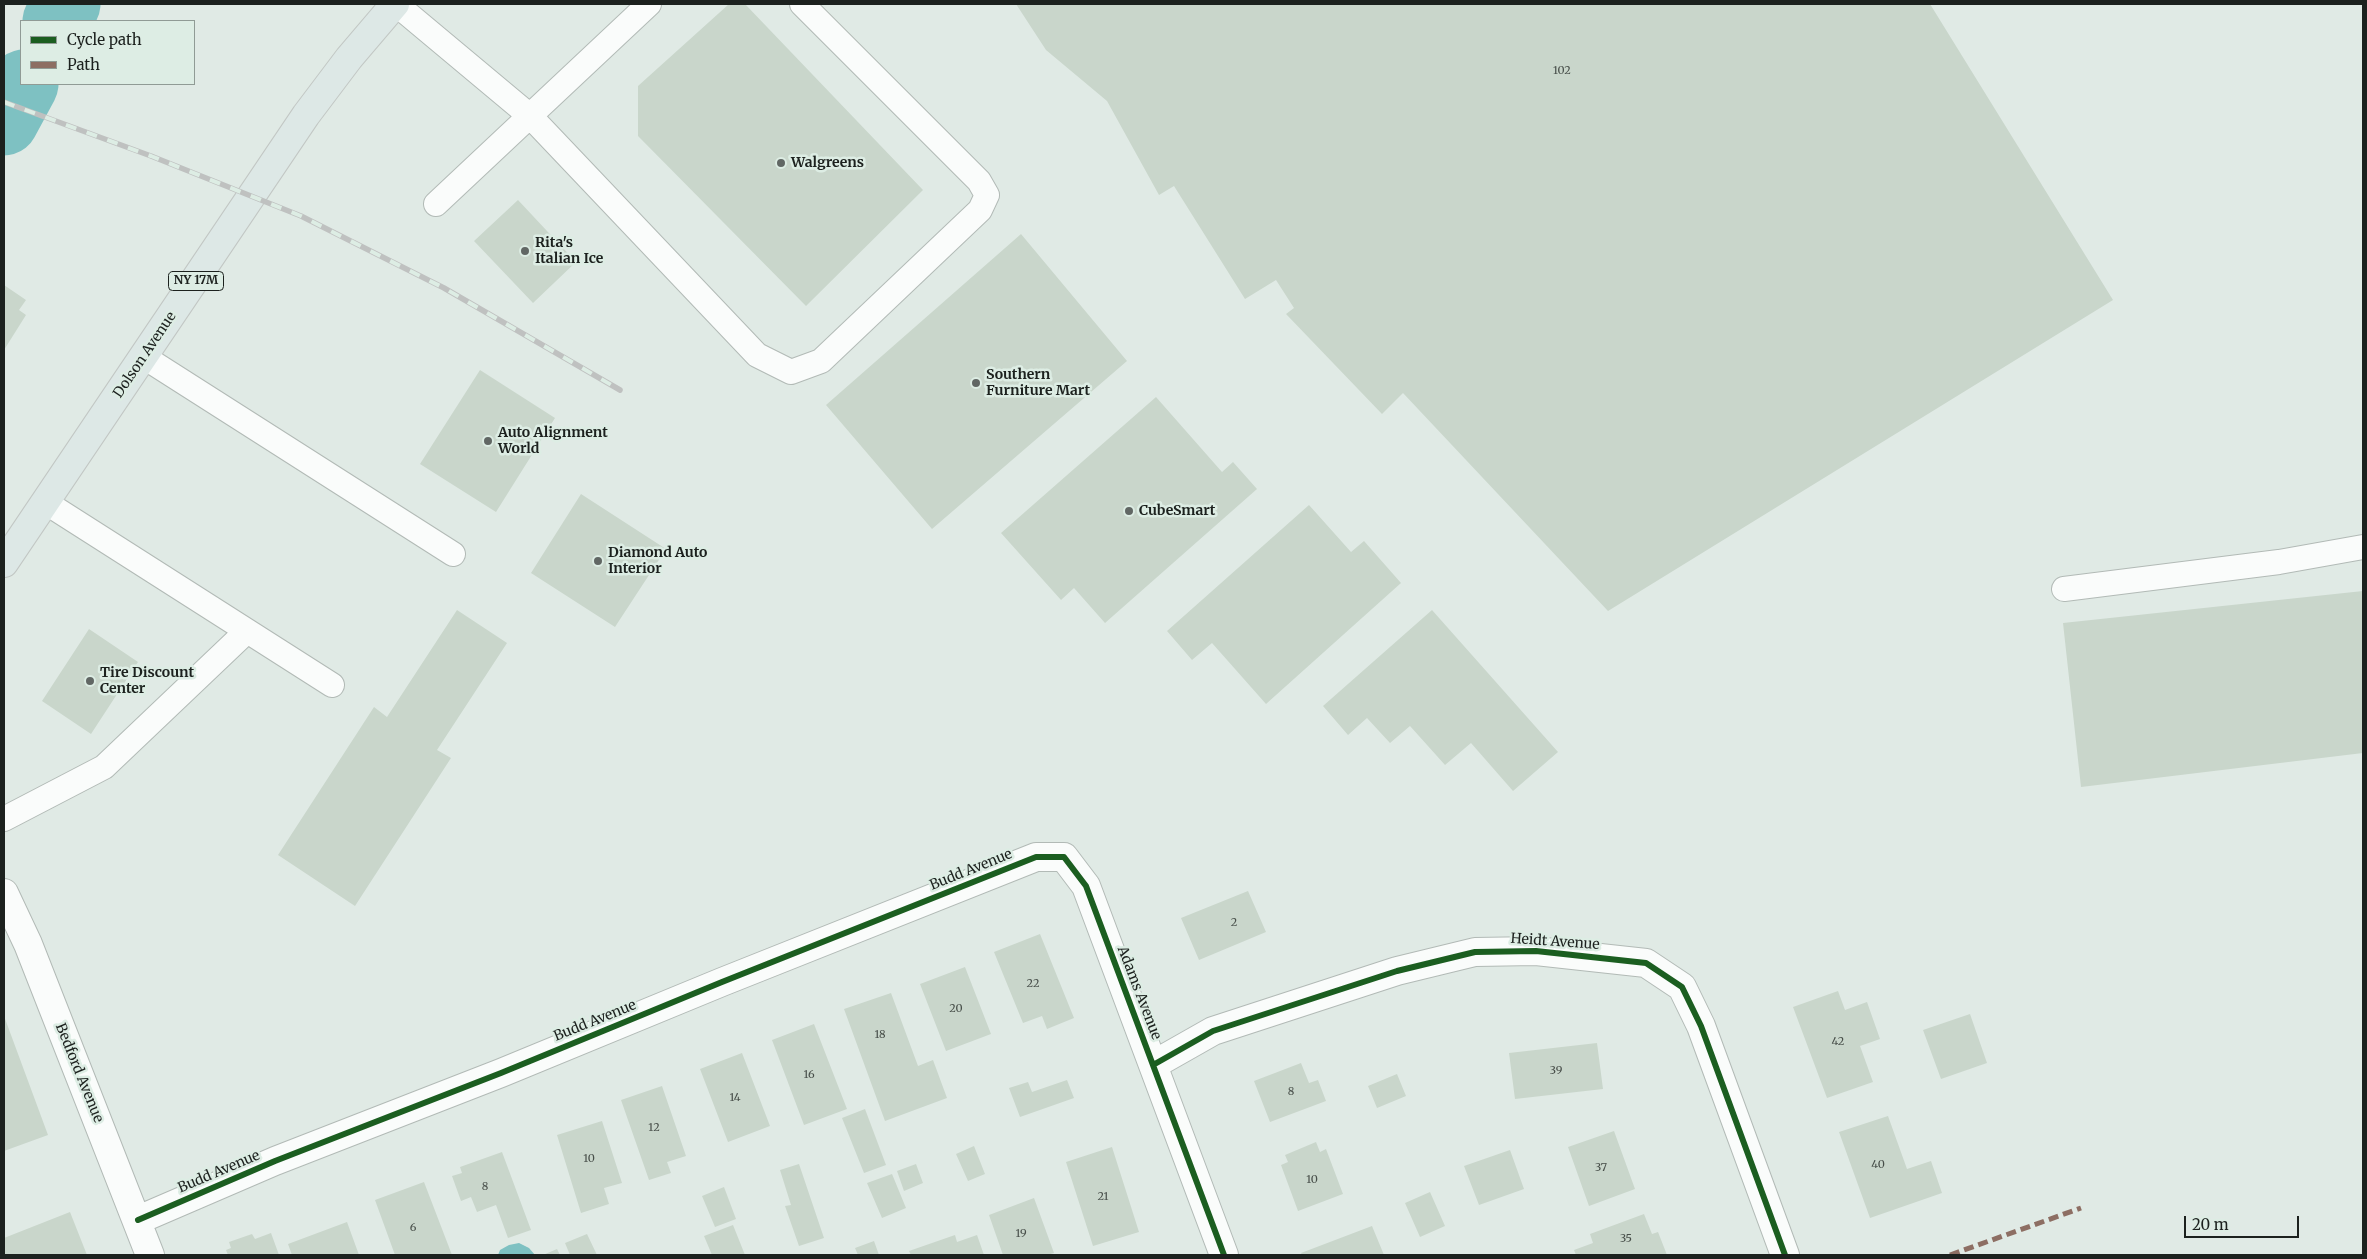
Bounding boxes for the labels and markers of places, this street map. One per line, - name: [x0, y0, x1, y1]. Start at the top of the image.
- place label: Walgreens: [791, 155, 864, 171]
- marker: Walgreens: [775, 157, 787, 169]
- place label: Rita's Italian Ice: [535, 235, 603, 268]
- marker: Rita's Italian Ice: [519, 245, 531, 257]
- place label: Southern Furniture Mart: [986, 367, 1090, 400]
- marker: Southern Furniture Mart: [970, 377, 982, 389]
- place label: Auto Alignment World: [498, 425, 608, 458]
- marker: Auto Alignment World: [482, 435, 494, 447]
- place label: CubeSmart: [1139, 503, 1215, 519]
- marker: CubeSmart: [1123, 505, 1135, 517]
- place label: Diamond Auto Interior: [608, 545, 707, 578]
- marker: Diamond Auto Interior: [592, 555, 604, 567]
- place label: Tire Discount Center: [100, 665, 194, 698]
- marker: Tire Discount Center: [84, 675, 96, 687]

